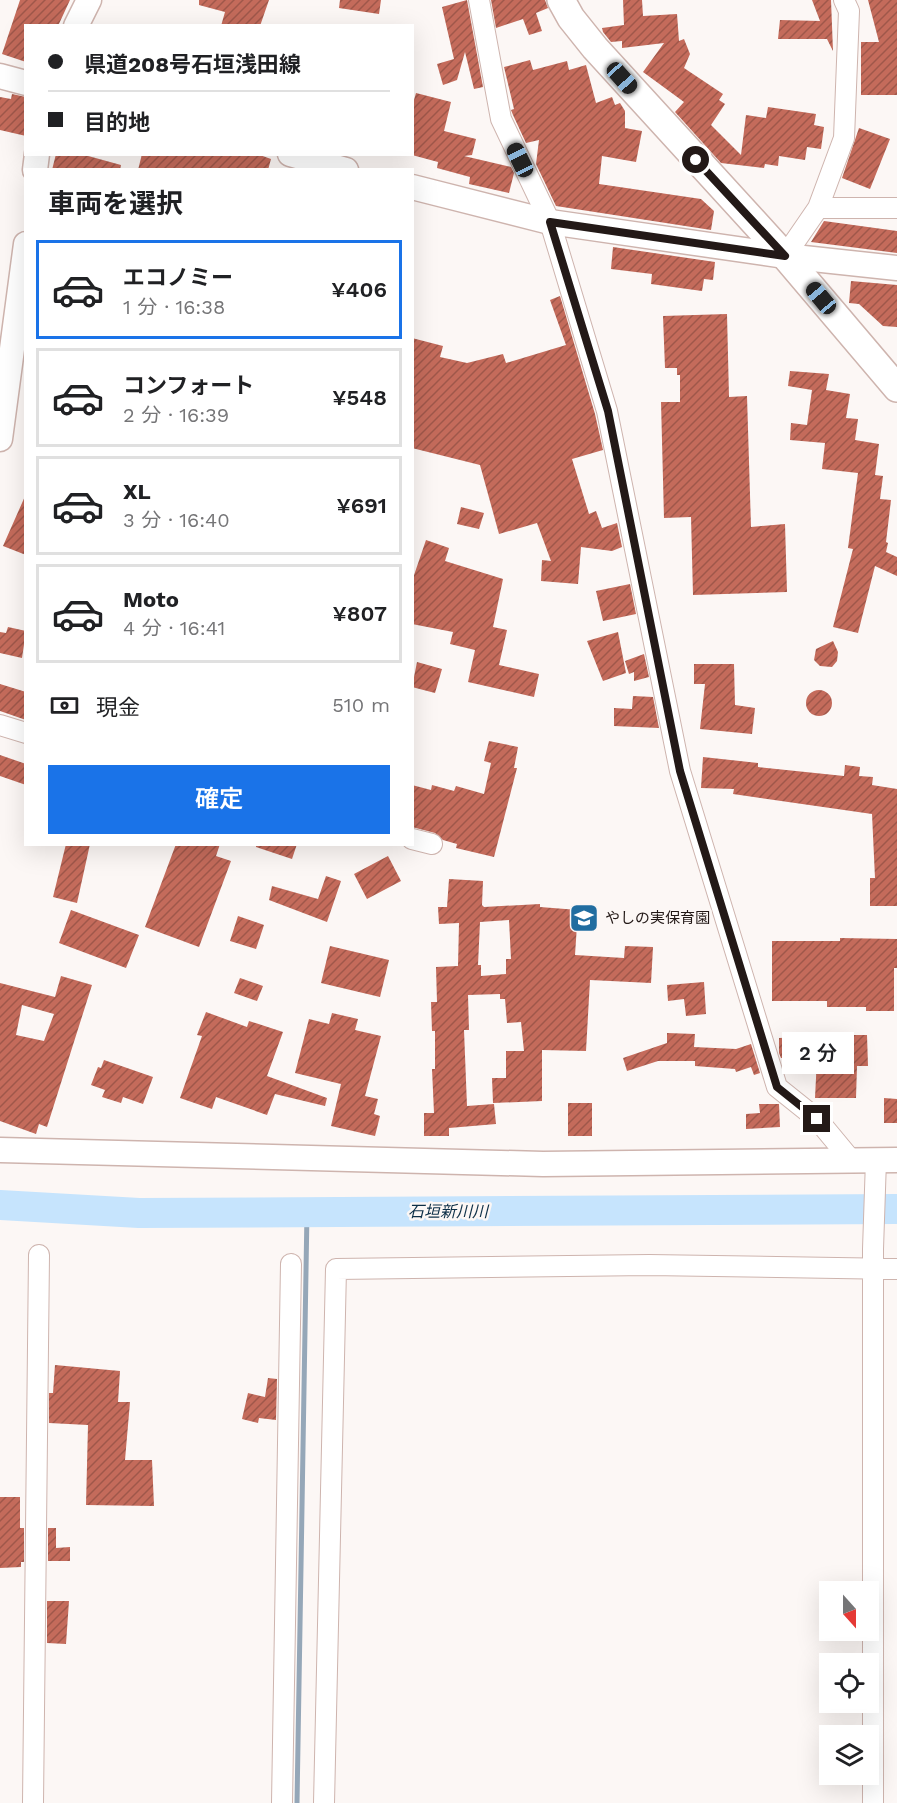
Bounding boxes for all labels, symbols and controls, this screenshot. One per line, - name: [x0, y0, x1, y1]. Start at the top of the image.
- text: 県道208号石垣浅田線: [84, 52, 301, 77]
- car: [603, 59, 641, 97]
- text: 目的地: [84, 110, 150, 135]
- car: [504, 140, 536, 180]
- route start: [682, 146, 709, 173]
- text: 車両を選択: [48, 188, 183, 220]
- icon: car: [51, 263, 105, 317]
- text: エコノミー: [123, 265, 233, 290]
- text: ¥406: [331, 277, 387, 302]
- car: [803, 278, 839, 318]
- text: 1 分 · 16:38: [123, 295, 225, 319]
- icon: car: [51, 371, 105, 425]
- text: コンフォート: [123, 373, 254, 398]
- text: ¥548: [332, 385, 387, 410]
- text: 2 分 · 16:39: [123, 403, 229, 427]
- icon: car: [51, 479, 105, 533]
- text: XL: [123, 479, 151, 504]
- text: ¥691: [337, 493, 387, 518]
- text: 3 分 · 16:40: [123, 508, 230, 532]
- icon: car: [51, 587, 105, 641]
- text: Moto: [123, 587, 179, 612]
- text: ¥807: [333, 601, 387, 626]
- text: 4 分 · 16:41: [123, 616, 225, 640]
- icon: cash: [48, 689, 81, 722]
- text: 510 m: [332, 693, 390, 717]
- text: 現金: [96, 695, 140, 720]
- button: 確定: [48, 765, 390, 834]
- school or university icon: やしの実保育園: [568, 902, 600, 934]
- place label: やしの実保育園: [605, 909, 710, 927]
- callout: 2 分: [781, 1032, 853, 1074]
- text: 2 分: [799, 1041, 837, 1065]
- route end: [803, 1105, 830, 1132]
- water label: 石垣新川川: [408, 1202, 490, 1221]
- north arrow: [819, 1581, 879, 1641]
- map controls: [819, 1581, 879, 1785]
- button: locate: [819, 1653, 879, 1713]
- button: layers: [819, 1725, 879, 1785]

